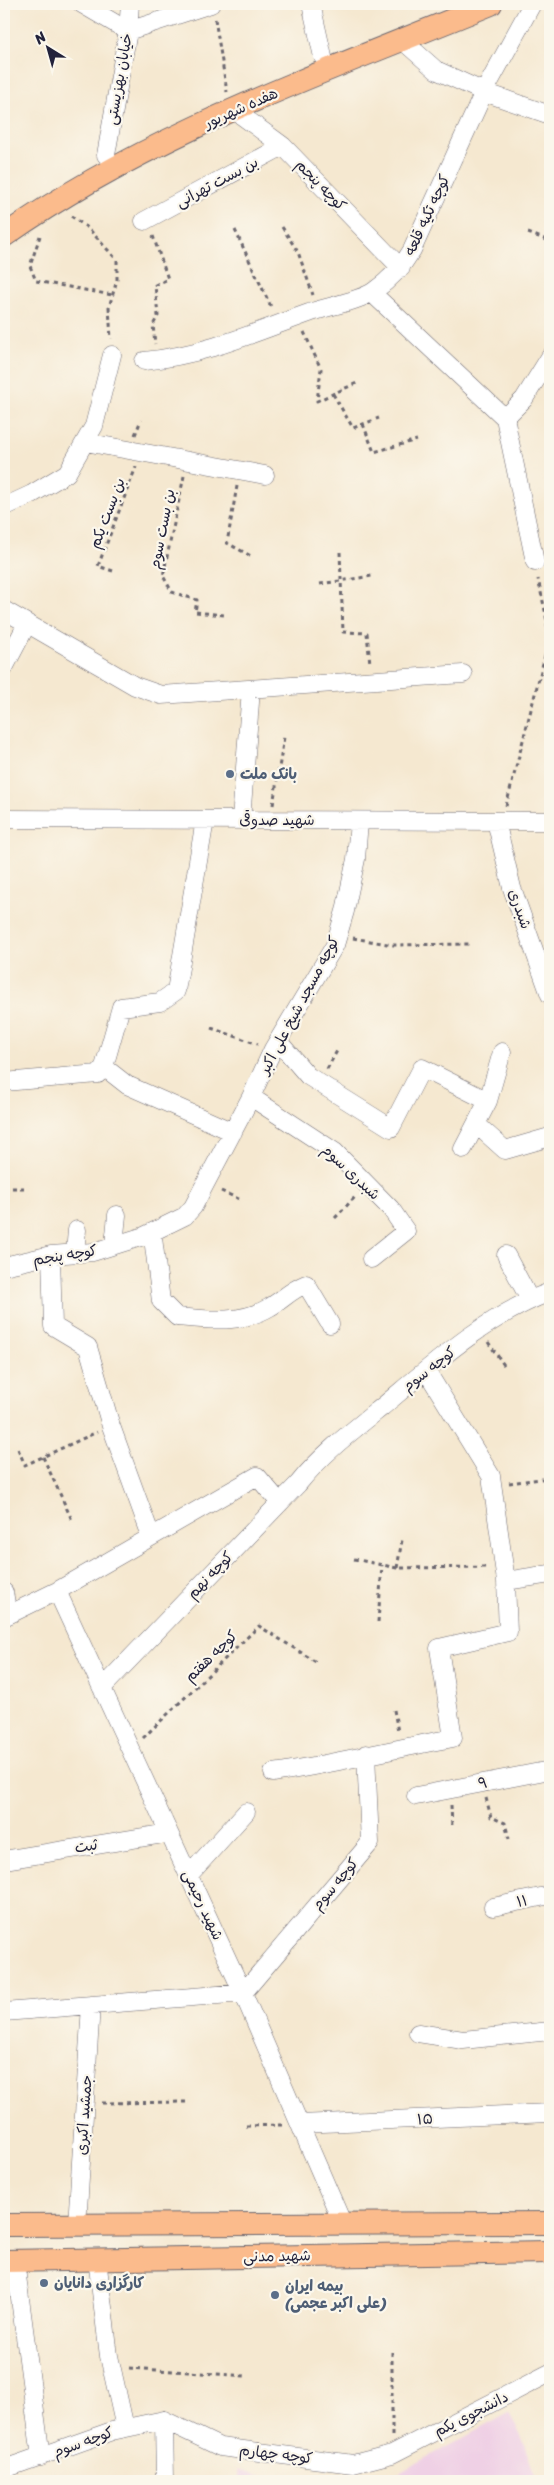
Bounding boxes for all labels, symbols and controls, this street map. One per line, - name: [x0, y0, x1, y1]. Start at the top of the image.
- north arrow: [22, 22, 72, 72]
- text: N: [28, 25, 52, 52]
- street label: خیابان بهزیستی: [98, 31, 140, 127]
- street label: هفده شهریور: [199, 80, 282, 136]
- street label: بن بست تهرانی: [171, 149, 263, 215]
- street label: کوچه پنجم: [289, 153, 353, 217]
- street label: کوچه تکیه قلعه: [397, 170, 457, 260]
- street label: بن بست یکم: [82, 474, 132, 552]
- street label: بن بست سوم: [141, 487, 183, 571]
- place label: بانک ملت: [240, 761, 297, 787]
- marker: بانک ملت: [224, 768, 236, 780]
- street label: شهید صدوقی: [239, 807, 315, 833]
- street label: شبدری: [501, 885, 539, 933]
- street label: کوچه مسجد شیخ علی اکبر: [250, 931, 347, 1081]
- street label: شبدری سوم: [315, 1138, 387, 1206]
- street label: کوچه پنجم: [31, 1237, 99, 1273]
- street label: کوچه سوم: [396, 1339, 462, 1399]
- street label: کوچه نهم: [180, 1545, 240, 1605]
- street label: کوچه هفتم: [178, 1624, 244, 1688]
- street label: ۹: [476, 1769, 490, 1797]
- street label: ثبت: [73, 1831, 100, 1861]
- street label: کوچه سوم: [305, 1852, 365, 1916]
- street label: شهید رحیمی: [175, 1865, 231, 1945]
- street label: ۱۱: [514, 1887, 530, 1915]
- street label: جمشید اکبری: [68, 2074, 100, 2156]
- street label: ۱۵: [416, 2106, 434, 2132]
- street label: شهید مدنی: [243, 2242, 311, 2270]
- place label: کارگزاری دانایان: [54, 2270, 144, 2296]
- place label: بیمه ایران (علی اکبر عجمی): [285, 2273, 387, 2316]
- marker: کارگزاری دانایان: [38, 2277, 50, 2289]
- marker: بیمه ایران (علی اکبر عجمی): [269, 2289, 281, 2301]
- street label: دانشجوی یکم: [429, 2384, 513, 2444]
- street label: کوچه سوم: [49, 2419, 117, 2465]
- street label: کوچه چهارم: [238, 2437, 314, 2471]

